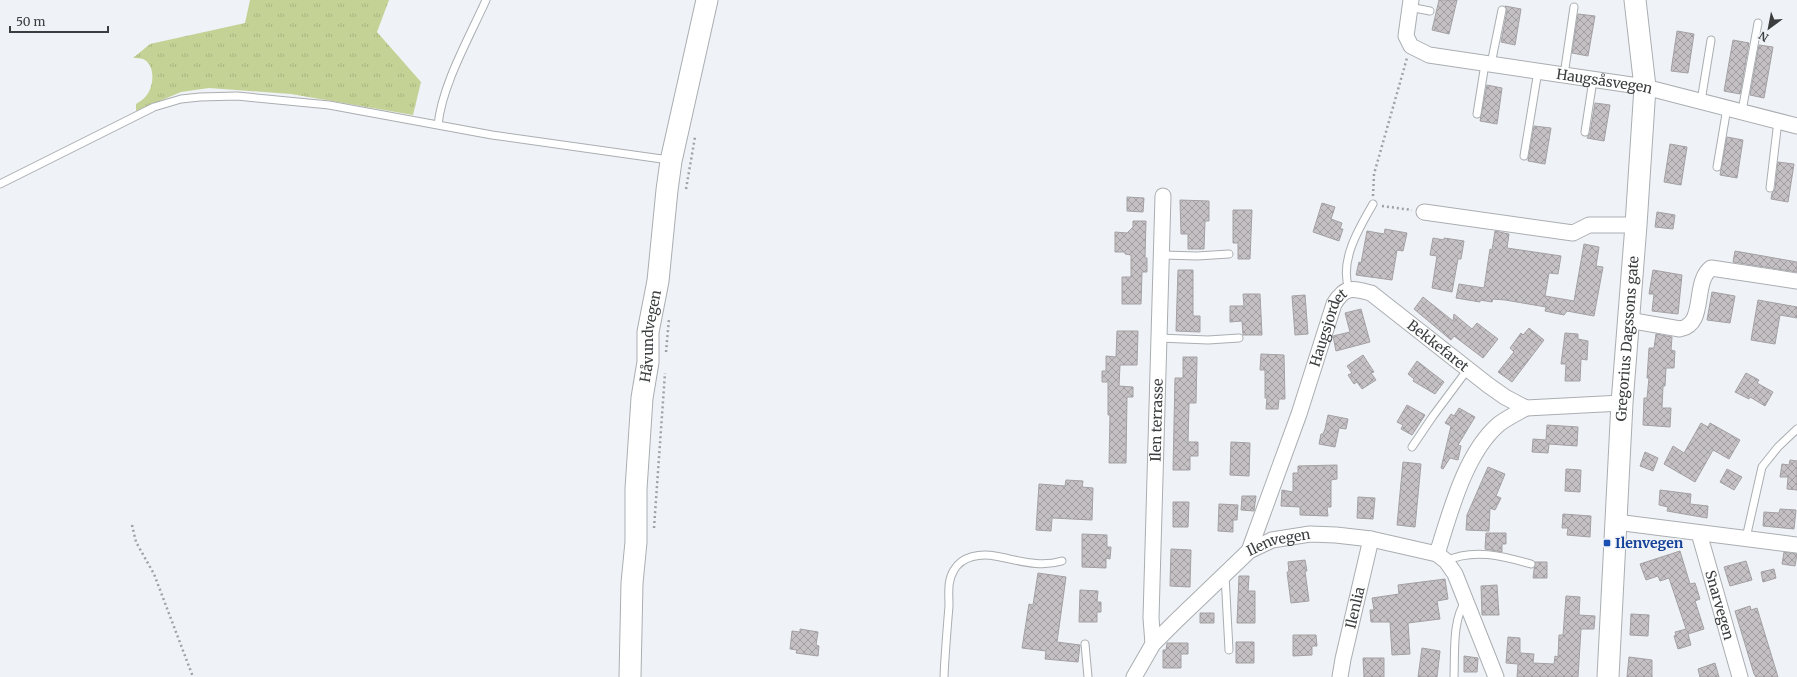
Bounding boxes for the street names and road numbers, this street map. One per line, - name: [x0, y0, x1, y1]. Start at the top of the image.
- street label: Haugsåsvegen: [1555, 65, 1655, 98]
- street label: Gregorius Dagssons gate: [1612, 255, 1643, 422]
- street label: Haugsjordet: [1306, 284, 1351, 369]
- street label: Håvundvegen: [636, 288, 665, 384]
- street label: Bekkefaret: [1404, 316, 1473, 376]
- street label: Ilen terrasse: [1146, 378, 1167, 462]
- street label: Ilenvegen: [1244, 525, 1312, 560]
- street label: Snarvegen: [1701, 568, 1738, 642]
- street label: Ilenlia: [1341, 584, 1369, 630]

